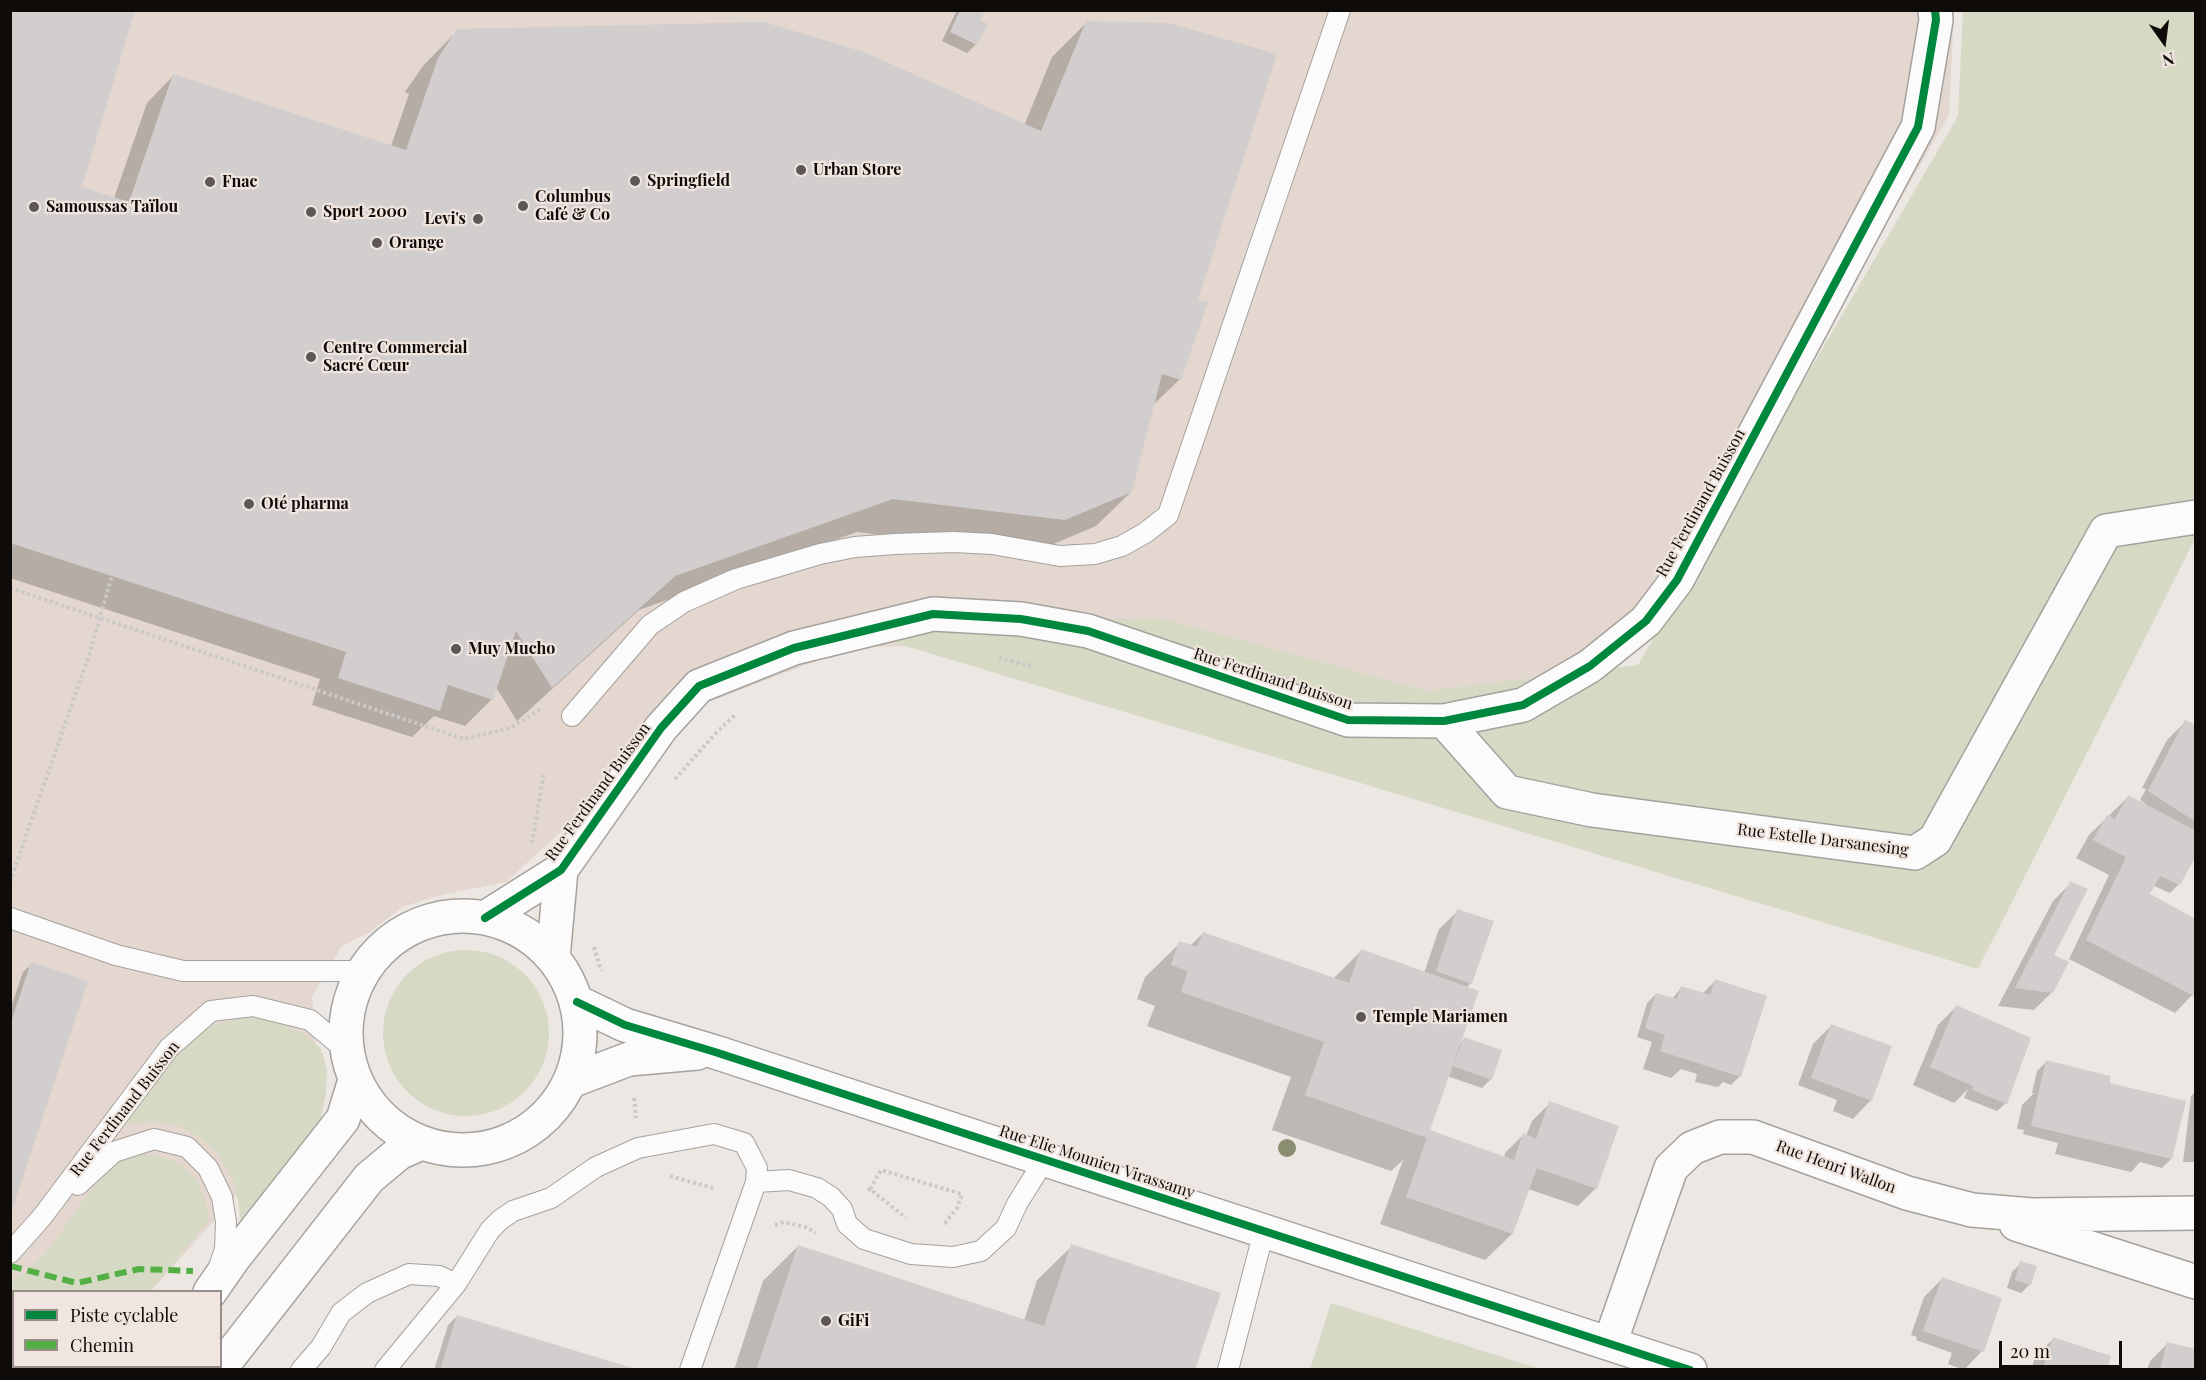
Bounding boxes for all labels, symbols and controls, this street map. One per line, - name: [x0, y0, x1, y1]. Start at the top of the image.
- north arrow: [2134, 12, 2194, 72]
- text: N: [2160, 48, 2177, 72]
- place label: Urban Store: [813, 160, 901, 180]
- marker: Urban Store: [794, 163, 808, 177]
- place label: Springfield: [647, 171, 730, 191]
- place label: Fnac: [222, 172, 258, 192]
- marker: Springfield: [628, 174, 642, 188]
- marker: Fnac: [203, 175, 217, 189]
- place label: Columbus Café & Co: [535, 187, 611, 225]
- place label: Samoussas Taïlou: [46, 197, 178, 217]
- marker: Columbus Café & Co: [516, 199, 530, 213]
- marker: Samoussas Taïlou: [27, 200, 41, 214]
- place label: Sport 2000: [323, 202, 407, 222]
- marker: Sport 2000: [304, 205, 318, 219]
- place label: Levi's: [425, 209, 466, 229]
- marker: Levi's: [471, 212, 485, 226]
- place label: Orange: [389, 233, 444, 253]
- marker: Orange: [370, 236, 384, 250]
- place label: Centre Commercial Sacré Cœur: [323, 338, 467, 376]
- marker: Centre Commercial Sacré Cœur: [304, 350, 318, 364]
- street label: Rue Ferdinand Buisson: [1652, 426, 1750, 580]
- place label: Oté pharma: [261, 494, 349, 514]
- marker: Oté pharma: [242, 497, 256, 511]
- place label: Muy Mucho: [468, 639, 555, 659]
- marker: Muy Mucho: [449, 642, 463, 656]
- street label: Rue Ferdinand Buisson: [1191, 644, 1355, 714]
- street label: Rue Ferdinand Buisson: [541, 719, 655, 865]
- street label: Rue Estelle Darsanesing: [1736, 820, 1910, 860]
- place label: Temple Mariamen: [1373, 1007, 1508, 1027]
- marker: Temple Mariamen: [1354, 1010, 1368, 1024]
- street label: Rue Ferdinand Buisson: [66, 1038, 184, 1180]
- street label: Rue Elie Mounien Virassamy: [997, 1121, 1197, 1203]
- street label: Rue Henri Wallon: [1774, 1136, 1898, 1198]
- legend: [12, 1290, 222, 1368]
- text: Piste cyclable: [70, 1303, 178, 1327]
- place label: GiFi: [838, 1311, 869, 1331]
- marker: GiFi: [819, 1314, 833, 1328]
- scale bar: [2002, 1329, 2125, 1367]
- text: Chemin: [70, 1333, 134, 1357]
- text: 20 m: [2010, 1339, 2050, 1363]

